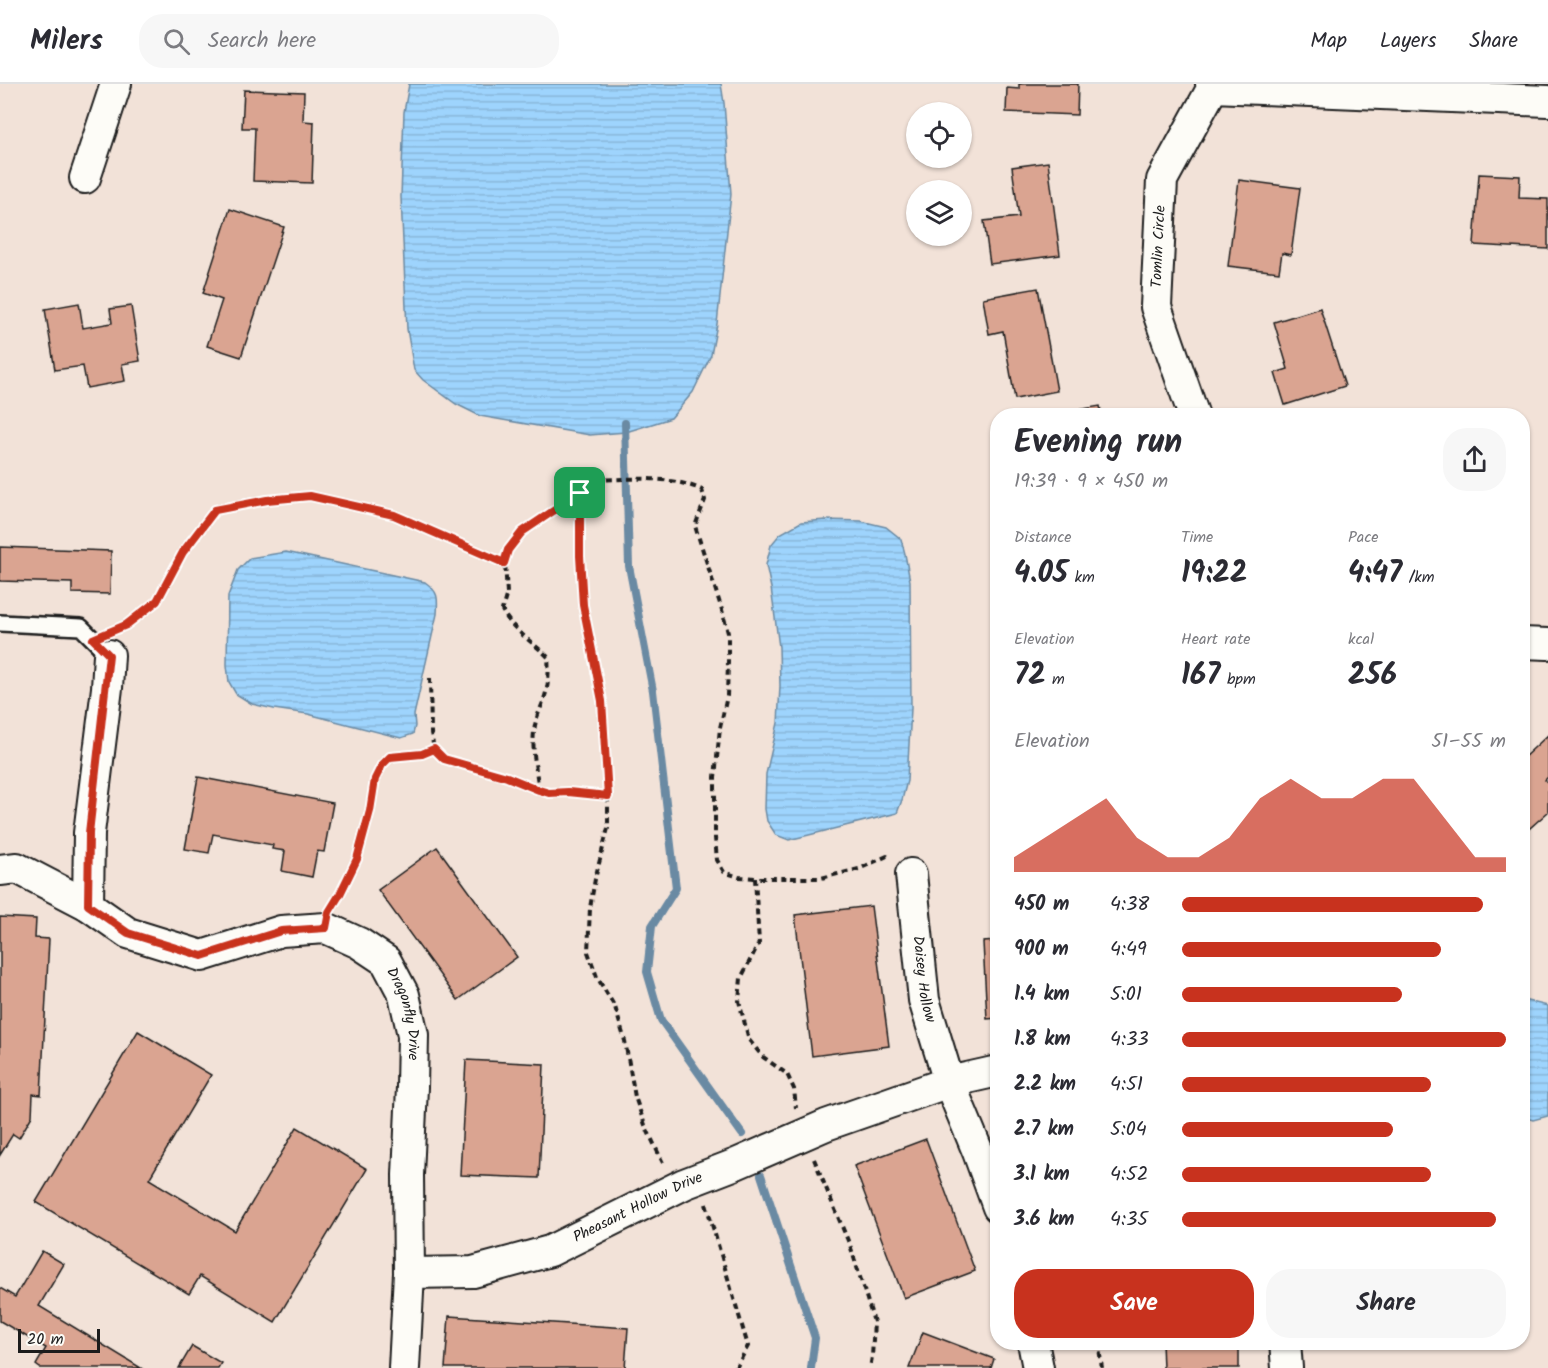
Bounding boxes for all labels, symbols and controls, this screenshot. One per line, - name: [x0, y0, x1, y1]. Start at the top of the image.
- search box: [139, 14, 559, 68]
- text: Milers: [30, 19, 103, 64]
- text: Search here: [208, 24, 316, 59]
- icon: search: [160, 25, 193, 58]
- text: Map: [1310, 25, 1347, 58]
- text: Layers: [1380, 25, 1436, 58]
- text: Share: [1469, 25, 1518, 58]
- map controls: [906, 102, 972, 246]
- button: locate: [906, 102, 972, 168]
- button: layers: [906, 180, 972, 246]
- street label: Tomlin Circle: [1145, 204, 1173, 288]
- text: Evening run: [1014, 417, 1182, 470]
- button: share: [1443, 428, 1506, 491]
- text: 19:39 · 9 × 450 m: [1014, 466, 1168, 498]
- pin: [554, 467, 605, 518]
- icon: arrive: [563, 476, 596, 509]
- text: Distance: [1014, 525, 1072, 550]
- text: Time: [1181, 525, 1213, 550]
- text: Pace: [1348, 525, 1379, 550]
- text: 4.05: [1014, 550, 1068, 598]
- text: 19:22: [1181, 550, 1248, 598]
- text: 4:47: [1348, 550, 1402, 598]
- text: km: [1068, 565, 1095, 590]
- text: /km: [1402, 565, 1435, 590]
- text: Elevation: [1014, 627, 1075, 652]
- text: Heart rate: [1181, 627, 1251, 652]
- text: kcal: [1348, 627, 1374, 652]
- text: 72: [1014, 652, 1046, 700]
- text: 167: [1181, 652, 1220, 700]
- text: 256: [1348, 652, 1397, 700]
- text: m: [1046, 667, 1065, 692]
- text: bpm: [1220, 667, 1256, 692]
- text: Elevation: [1014, 726, 1090, 758]
- text: 51–55 m: [1431, 726, 1506, 758]
- text: 450 m: [1014, 889, 1069, 921]
- text: 4:38: [1110, 889, 1149, 921]
- text: 900 m: [1014, 934, 1069, 966]
- text: 4:49: [1110, 934, 1147, 966]
- street label: Daisey Hollow: [905, 935, 942, 1027]
- street label: Dragonfly Drive: [379, 963, 426, 1061]
- text: 1.4 km: [1014, 979, 1070, 1011]
- text: 5:01: [1110, 979, 1142, 1011]
- text: 1.8 km: [1014, 1024, 1071, 1056]
- text: 4:33: [1110, 1024, 1149, 1056]
- text: 2.2 km: [1014, 1069, 1076, 1101]
- text: 4:51: [1110, 1069, 1143, 1101]
- text: 2.7 km: [1014, 1114, 1074, 1146]
- text: 5:04: [1110, 1114, 1147, 1146]
- text: 3.1 km: [1014, 1159, 1070, 1191]
- text: 4:52: [1110, 1159, 1148, 1191]
- street label: Pheasant Hollow Drive: [569, 1166, 706, 1250]
- text: 3.6 km: [1014, 1204, 1074, 1236]
- text: 4:35: [1110, 1204, 1148, 1236]
- button: Save: [1014, 1269, 1254, 1338]
- button: Share: [1266, 1269, 1506, 1338]
- scale bar: [18, 1326, 100, 1354]
- text: 20 m: [27, 1327, 63, 1352]

